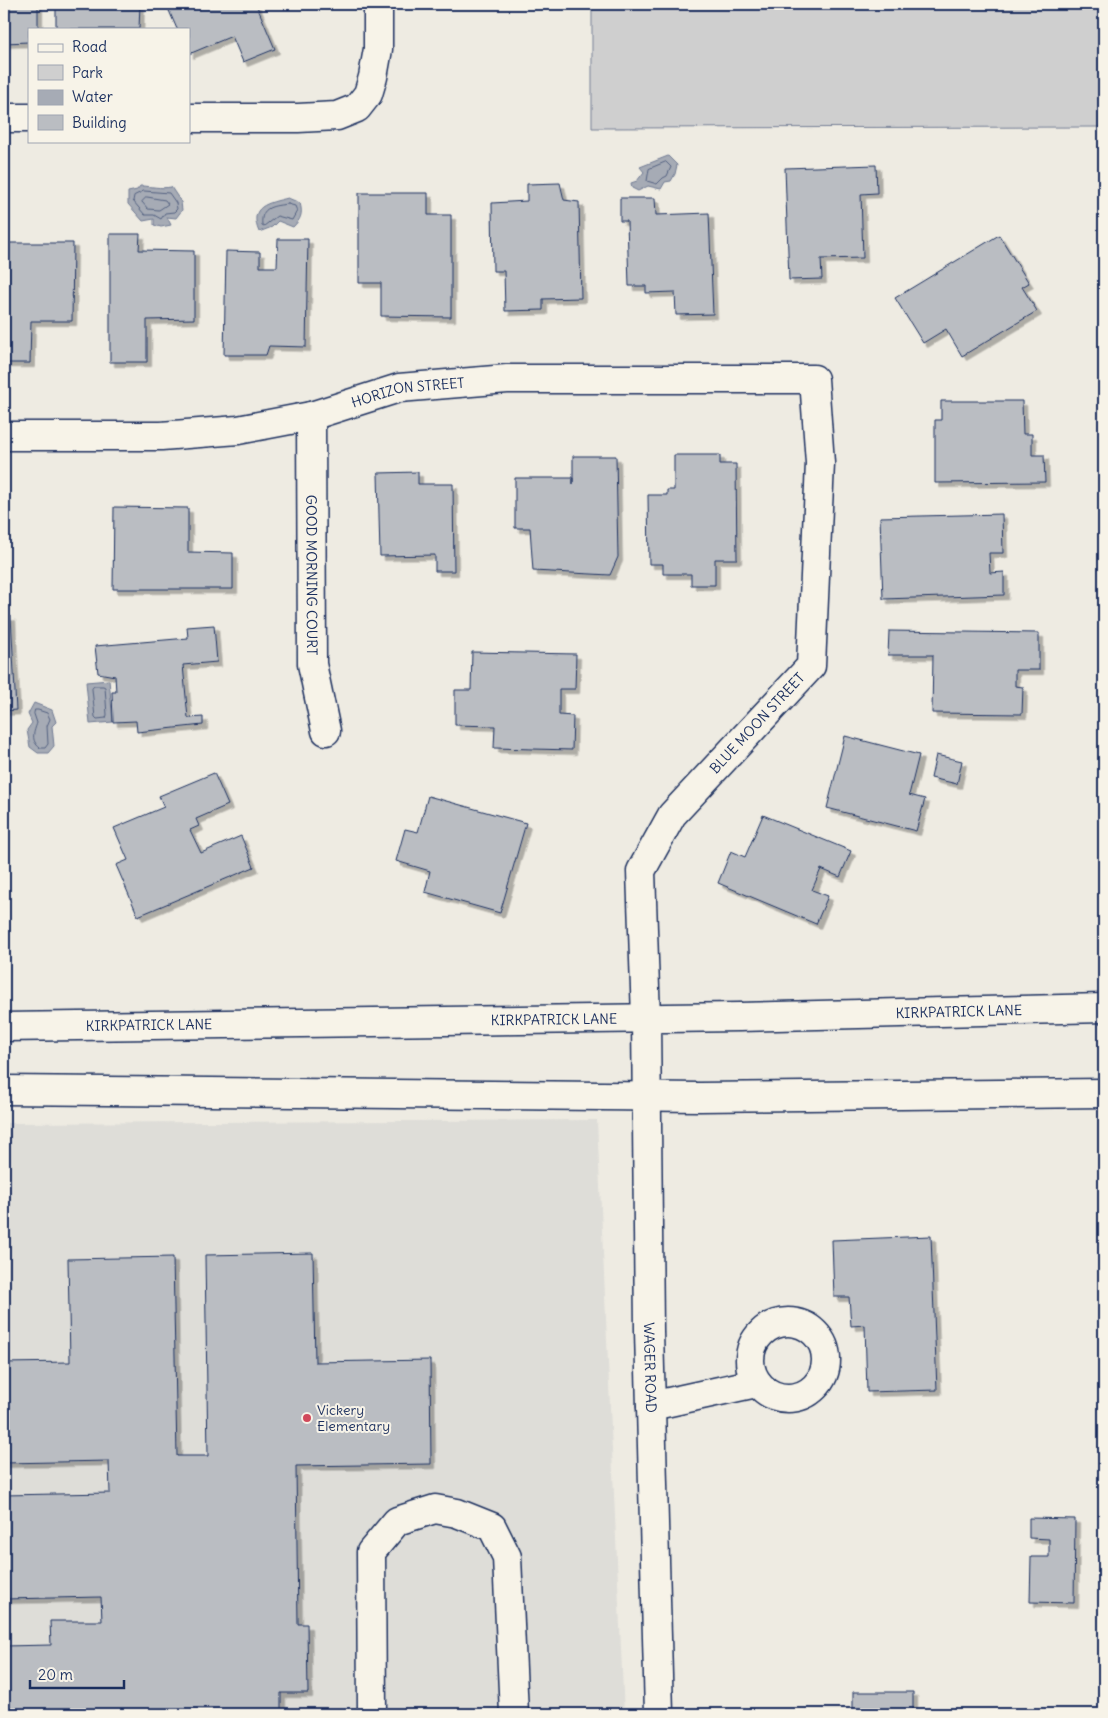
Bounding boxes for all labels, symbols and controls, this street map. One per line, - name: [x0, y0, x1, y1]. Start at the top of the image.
- legend: [28, 28, 190, 142]
- text: Road: [72, 37, 107, 56]
- text: Park: [72, 63, 103, 82]
- text: Water: [72, 87, 113, 106]
- text: Building: [72, 113, 127, 132]
- street label: HORIZON STREET: [349, 374, 465, 412]
- street label: GOOD MORNING COURT: [302, 495, 321, 655]
- street label: BLUE MOON STREET: [706, 669, 808, 777]
- street label: KIRKPATRICK LANE: [895, 1001, 1022, 1022]
- street label: KIRKPATRICK LANE: [491, 1010, 617, 1029]
- street label: KIRKPATRICK LANE: [86, 1015, 212, 1035]
- street label: WAGER ROAD: [640, 1322, 660, 1413]
- place label: Vickery Elementary: [317, 1401, 390, 1435]
- marker: Vickery Elementary: [301, 1412, 313, 1424]
- scale bar: [30, 1658, 124, 1690]
- text: 20 m: [38, 1665, 73, 1684]

